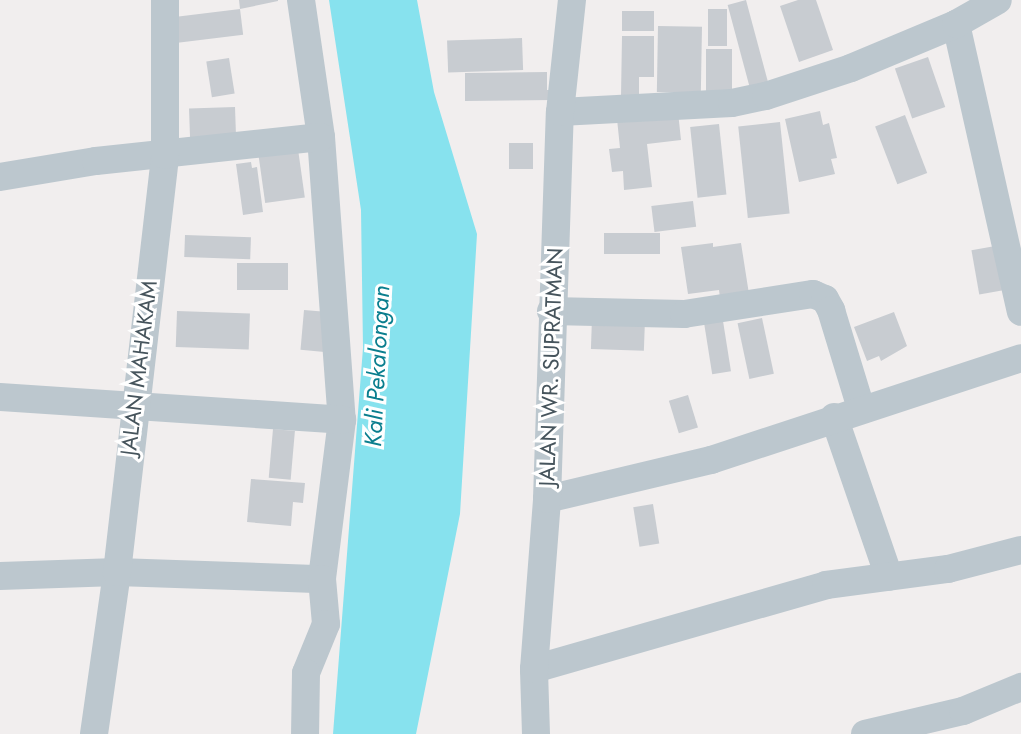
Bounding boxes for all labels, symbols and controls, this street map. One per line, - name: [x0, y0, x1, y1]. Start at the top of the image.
- street label: JALAN WR. SUPRATMAN: [534, 247, 568, 487]
- street label: JALAN MAHAKAM: [115, 279, 163, 457]
- water label: Kali Pekalongan: [358, 285, 396, 447]

